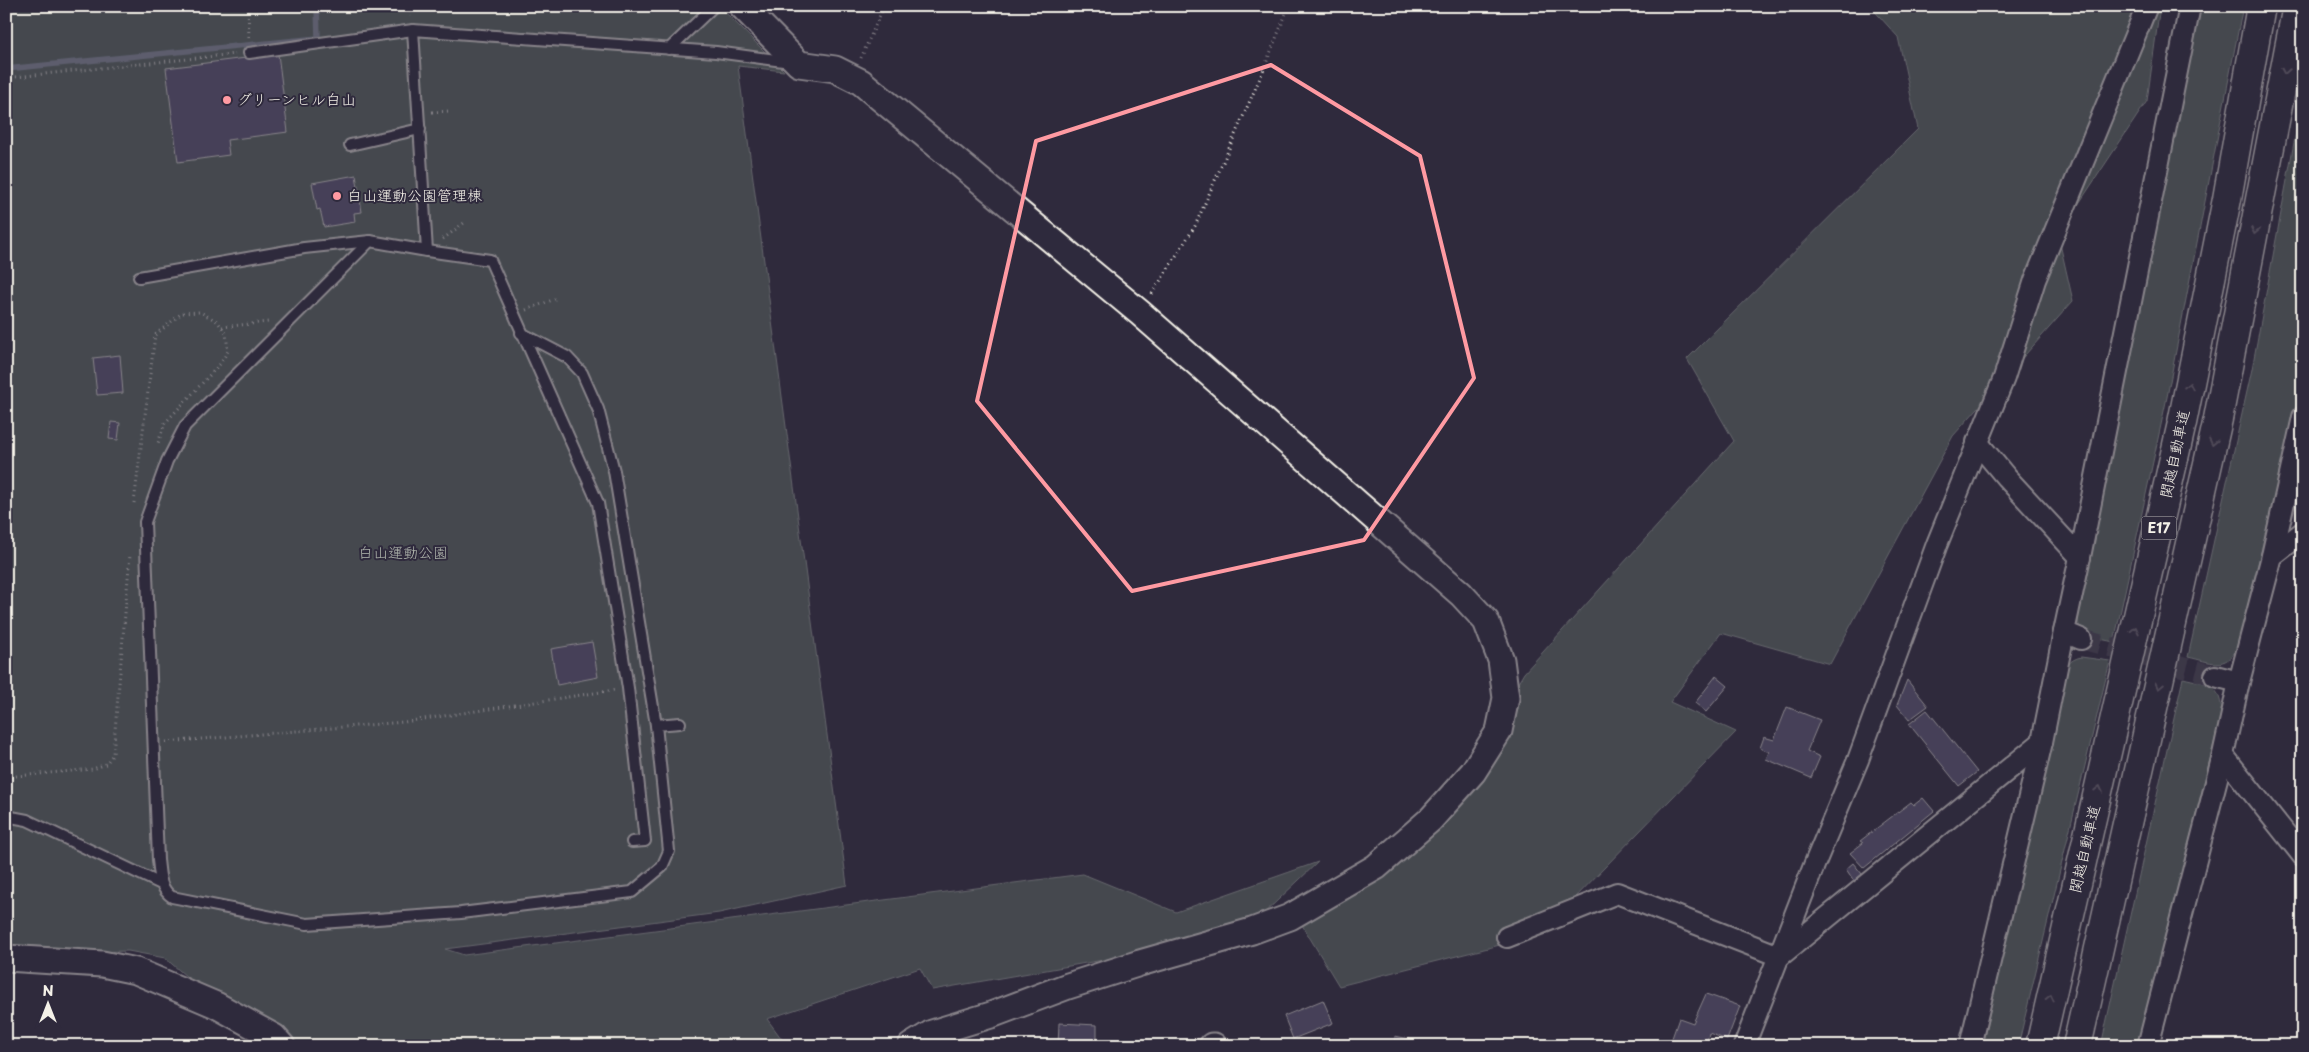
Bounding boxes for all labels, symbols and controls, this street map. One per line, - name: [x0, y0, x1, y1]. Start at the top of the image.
- one-way arrow: [2280, 67, 2290, 76]
- place label: グリーンヒル白山: [237, 87, 356, 110]
- marker: グリーンヒル白山: [221, 94, 233, 106]
- place label: 白山運動公園管理棟: [347, 183, 482, 206]
- marker: 白山運動公園管理棟: [331, 190, 343, 202]
- one-way arrow: [2251, 227, 2261, 236]
- one-way arrow: [2184, 382, 2194, 391]
- street label: 関越自動車道: [2153, 407, 2194, 500]
- one-way arrow: [2208, 438, 2219, 446]
- road number: E17: [2142, 516, 2176, 540]
- park label: 白山運動公園: [358, 540, 448, 563]
- one-way arrow: [2129, 626, 2140, 635]
- one-way arrow: [2154, 682, 2165, 691]
- one-way arrow: [2093, 784, 2104, 793]
- street label: 関越自動車道: [2062, 802, 2105, 895]
- north arrow: [22, 980, 72, 1030]
- text: N: [42, 980, 54, 1001]
- one-way arrow: [2044, 994, 2055, 1003]

